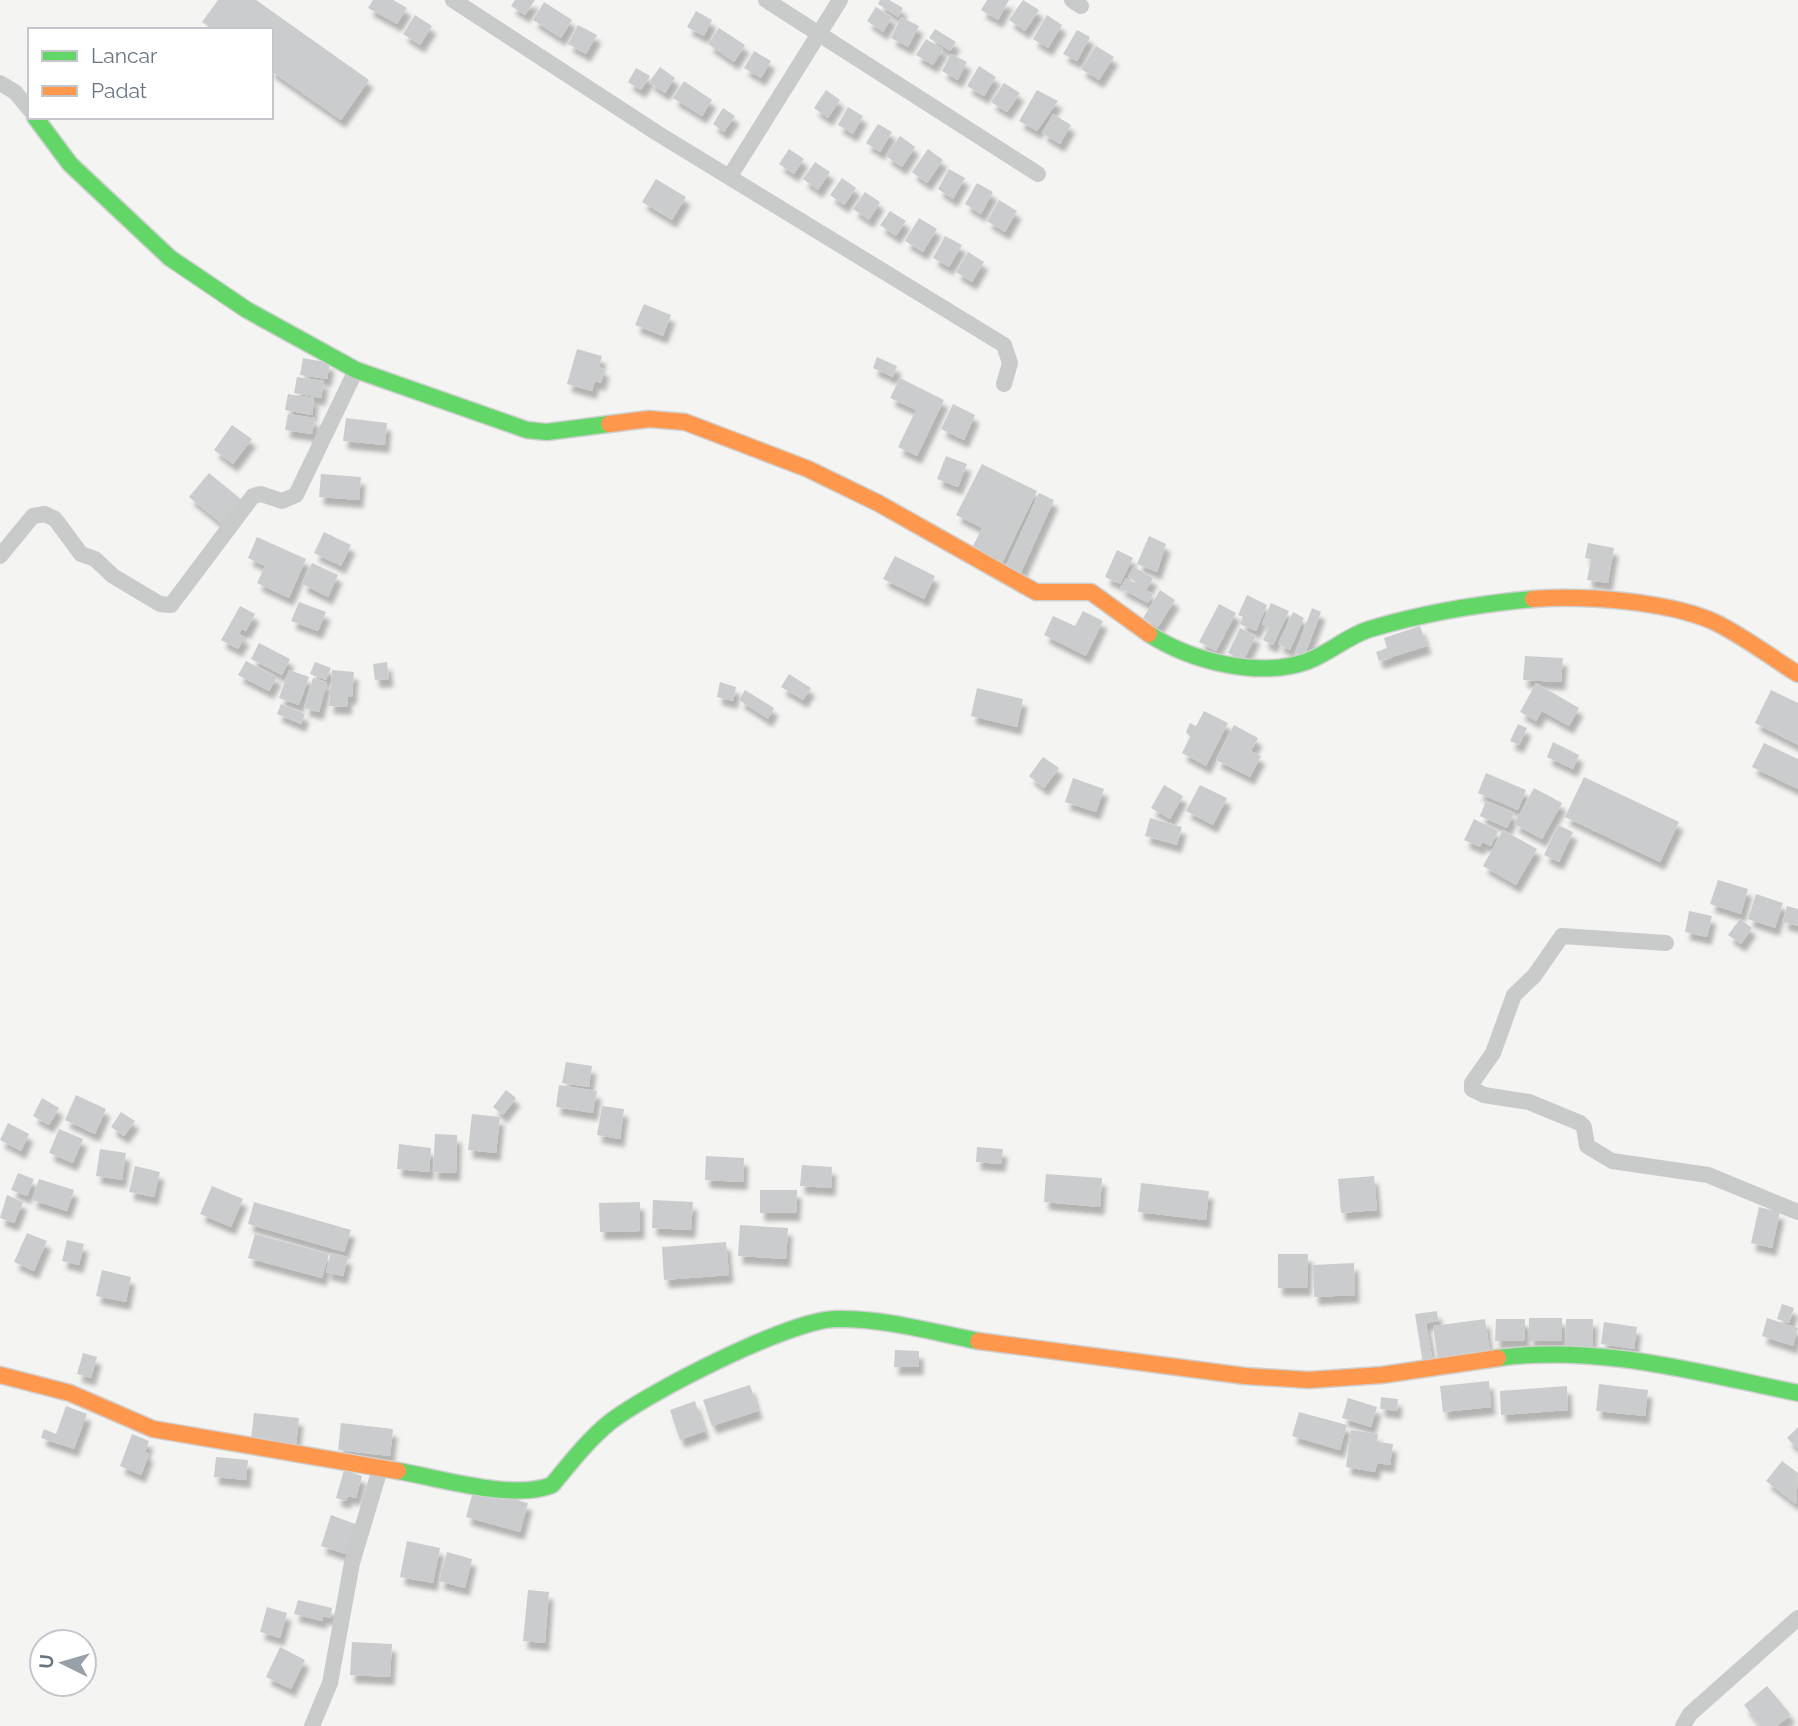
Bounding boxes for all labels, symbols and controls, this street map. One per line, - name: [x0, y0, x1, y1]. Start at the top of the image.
- legend: [28, 28, 273, 119]
- text: Lancar: [91, 43, 158, 68]
- text: Padat: [91, 78, 147, 103]
- north arrow: [28, 1628, 98, 1698]
- text: U: [34, 1653, 58, 1670]

